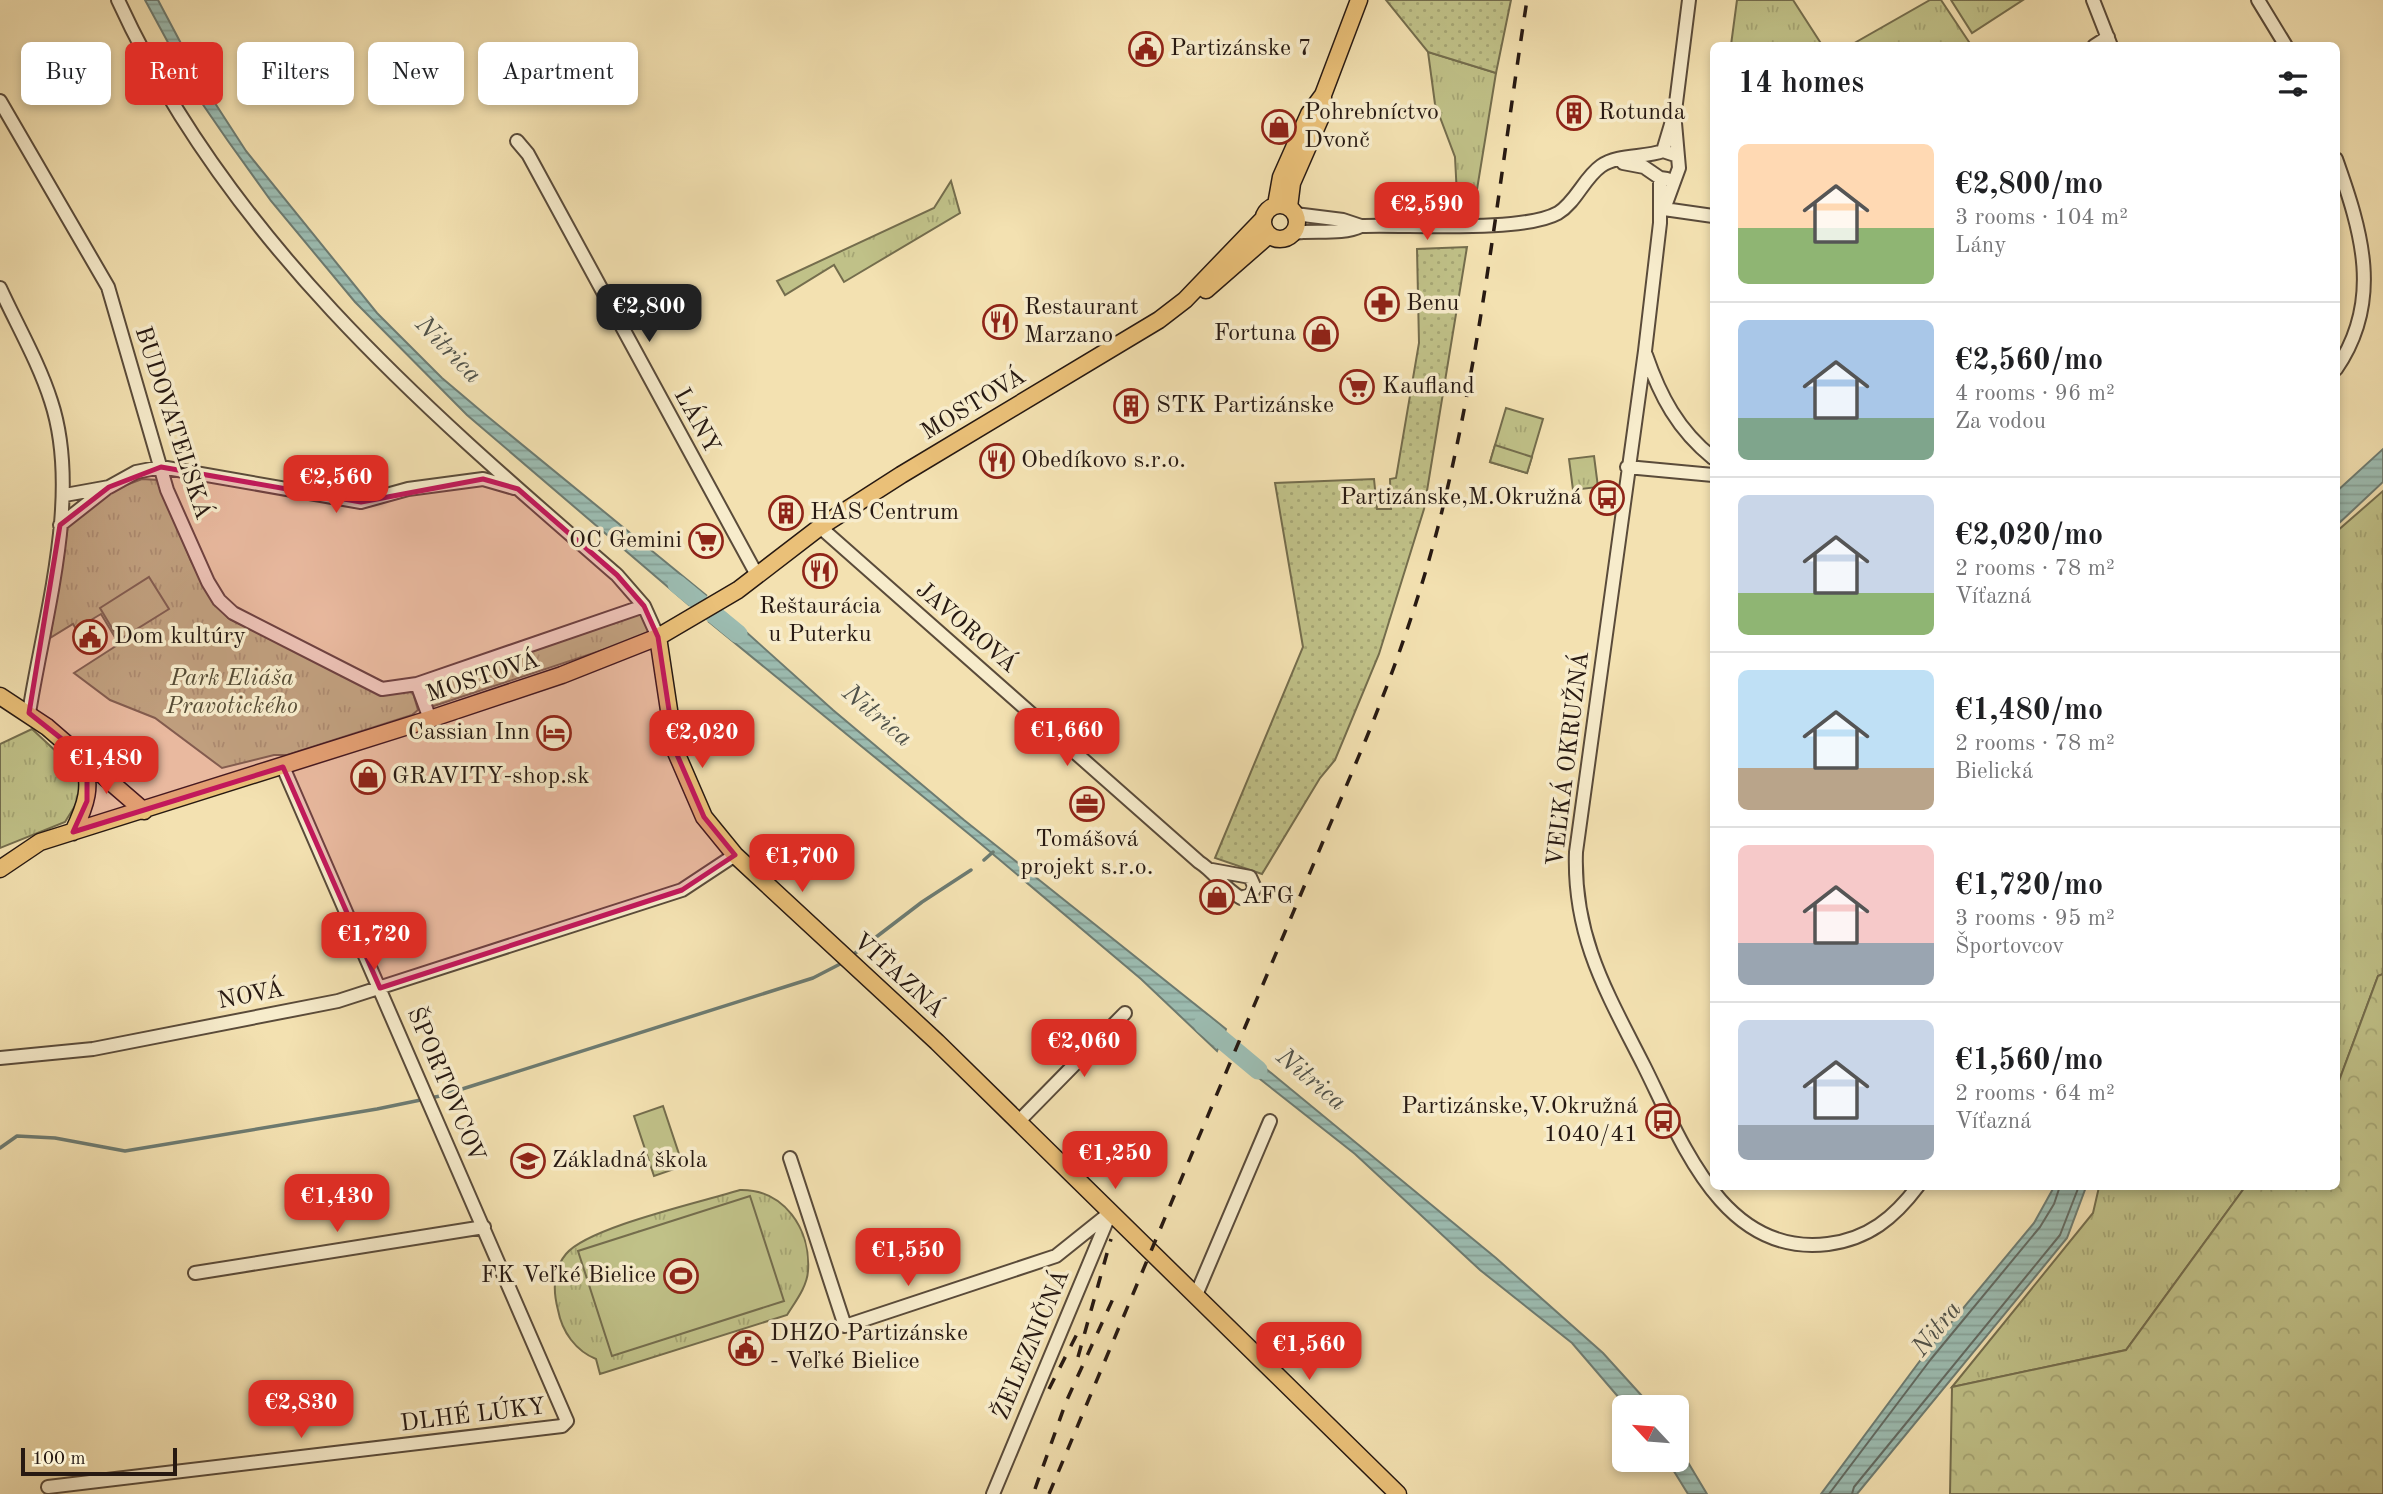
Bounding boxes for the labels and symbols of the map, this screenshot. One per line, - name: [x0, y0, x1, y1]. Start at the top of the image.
- public building icon: Partizánske 7: [1127, 30, 1165, 68]
- place label: Partizánske 7: [1170, 37, 1312, 61]
- building icon: Rotunda: [1555, 94, 1593, 132]
- place label: Pohrebníctvo Dvonč: [1304, 101, 1439, 153]
- place label: Rotunda: [1598, 101, 1686, 125]
- shop icon: Pohrebníctvo Dvonč: [1260, 108, 1298, 146]
- pin: €2,590: [1370, 182, 1484, 242]
- pin: €2,800: [592, 284, 706, 344]
- pharmacy icon: Benu: [1363, 285, 1401, 323]
- place label: Benu: [1406, 292, 1460, 316]
- place label: Restaurant Marzano: [1024, 296, 1139, 348]
- restaurant icon: Restaurant Marzano: [981, 303, 1019, 341]
- water label: Nitrica: [409, 311, 486, 389]
- shop icon: Fortuna: [1302, 315, 1340, 353]
- street label: BUDOVATEĽSKÁ: [129, 322, 218, 522]
- place label: Fortuna: [1214, 322, 1296, 346]
- street label: MOSTOVÁ: [916, 361, 1030, 445]
- supermarket icon: Kaufland: [1338, 368, 1376, 406]
- place label: Kaufland: [1382, 375, 1475, 399]
- street label: LÁNY: [668, 382, 727, 458]
- building icon: STK Partizánske: [1112, 387, 1150, 425]
- place label: STK Partizánske: [1156, 394, 1334, 418]
- restaurant icon: Obedíkovo s.r.o.: [978, 442, 1016, 480]
- place label: Obedíkovo s.r.o.: [1021, 449, 1186, 473]
- pin: €2,560: [279, 456, 393, 515]
- bus stop icon: Partizánske,M.Okružná: [1588, 479, 1626, 517]
- place label: Partizánske,M.Okružná: [1340, 486, 1582, 510]
- building icon: HAS Centrum: [767, 494, 805, 532]
- place label: HAS Centrum: [810, 501, 959, 525]
- supermarket icon: OC Gemini: [687, 522, 725, 560]
- place label: OC Gemini: [569, 529, 682, 553]
- restaurant icon: Reštaurácia u Puterku: [801, 552, 839, 590]
- street label: JAVOROVÁ: [911, 575, 1024, 678]
- place label: Reštaurácia u Puterku: [759, 595, 881, 647]
- public building icon: Dom kultúry: [71, 618, 109, 656]
- place label: Dom kultúry: [114, 625, 246, 649]
- street label: MOSTOVÁ: [422, 645, 542, 708]
- street label: VEĽKÁ OKRUŽNÁ: [1540, 650, 1594, 868]
- park label: Park Eliáša Pravotického: [165, 667, 298, 719]
- water label: Nitrica: [836, 679, 917, 752]
- pin: €1,660: [1010, 708, 1124, 768]
- pin: €2,020: [645, 710, 759, 770]
- hotel icon: Cassian Inn: [535, 714, 573, 752]
- place label: Cassian Inn: [408, 721, 530, 745]
- pin: €1,480: [49, 736, 163, 796]
- shop icon: GRAVITY-shop.sk: [349, 758, 387, 796]
- place label: GRAVITY-shop.sk: [392, 765, 590, 789]
- office icon: Tomášová projekt s.r.o.: [1068, 785, 1106, 823]
- place label: Tomášová projekt s.r.o.: [1021, 828, 1153, 880]
- pin: €1,700: [745, 834, 859, 894]
- shop icon: AFG: [1198, 878, 1236, 916]
- place label: AFG: [1242, 885, 1294, 909]
- pin: €1,720: [317, 912, 431, 972]
- street label: VÍŤAZNÁ: [848, 926, 951, 1023]
- street label: NOVÁ: [215, 974, 286, 1014]
- street label: ŠPORTOVCOV: [402, 1002, 493, 1166]
- pin: €2,060: [1027, 1020, 1141, 1079]
- water label: Nitrica: [1270, 1043, 1351, 1116]
- place label: Partizánske,V.Okružná 1040/41: [1401, 1095, 1638, 1147]
- bus stop icon: Partizánske,V.Okružná 1040/41: [1644, 1102, 1682, 1140]
- pin: €1,250: [1058, 1132, 1172, 1191]
- school or university icon: Základná škola: [509, 1142, 547, 1180]
- place label: Základná škola: [552, 1149, 708, 1173]
- pin: €1,430: [280, 1174, 394, 1234]
- pin: €1,550: [851, 1228, 965, 1288]
- sports icon: FK Veľké Bielice: [662, 1257, 700, 1295]
- place label: FK Veľké Bielice: [481, 1264, 656, 1288]
- street label: ŽELEZNIČNÁ: [985, 1264, 1074, 1424]
- water label: Nitra: [1907, 1296, 1967, 1362]
- place label: DHZO Partizánske - Veľké Bielice: [770, 1322, 968, 1374]
- pin: €1,560: [1252, 1322, 1366, 1382]
- public building icon: DHZO Partizánske - Veľké Bielice: [727, 1329, 765, 1367]
- pin: €2,830: [244, 1380, 358, 1440]
- street label: DLHÉ LÚKY: [398, 1390, 547, 1437]
- north arrow: [1612, 1395, 1689, 1472]
- scale bar: [21, 1445, 177, 1477]

